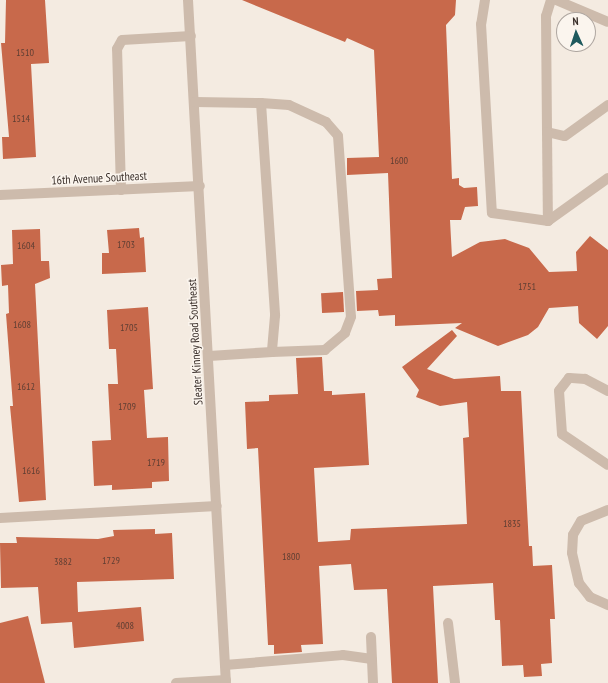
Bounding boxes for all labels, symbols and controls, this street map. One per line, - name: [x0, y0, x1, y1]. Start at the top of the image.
- north arrow: [556, 12, 596, 52]
- text: N: [572, 14, 579, 28]
- house number: 1510: [16, 47, 34, 59]
- house number: 1514: [12, 113, 30, 125]
- house number: 1600: [390, 155, 408, 167]
- street label: 16th Avenue Southeast: [51, 168, 147, 188]
- house number: 1703: [117, 239, 135, 251]
- house number: 1604: [17, 240, 35, 252]
- street label: Sleater Kinney Road Southeast: [184, 278, 206, 406]
- house number: 1751: [518, 281, 536, 293]
- house number: 1608: [13, 319, 31, 331]
- house number: 1705: [120, 322, 138, 334]
- house number: 1612: [17, 381, 35, 393]
- house number: 1709: [118, 401, 136, 413]
- house number: 1719: [147, 457, 165, 469]
- house number: 1616: [22, 465, 40, 477]
- house number: 1835: [503, 518, 521, 530]
- house number: 1800: [282, 551, 300, 563]
- house number: 1729: [102, 555, 120, 567]
- house number: 3882: [54, 556, 72, 568]
- house number: 4008: [116, 620, 134, 632]

